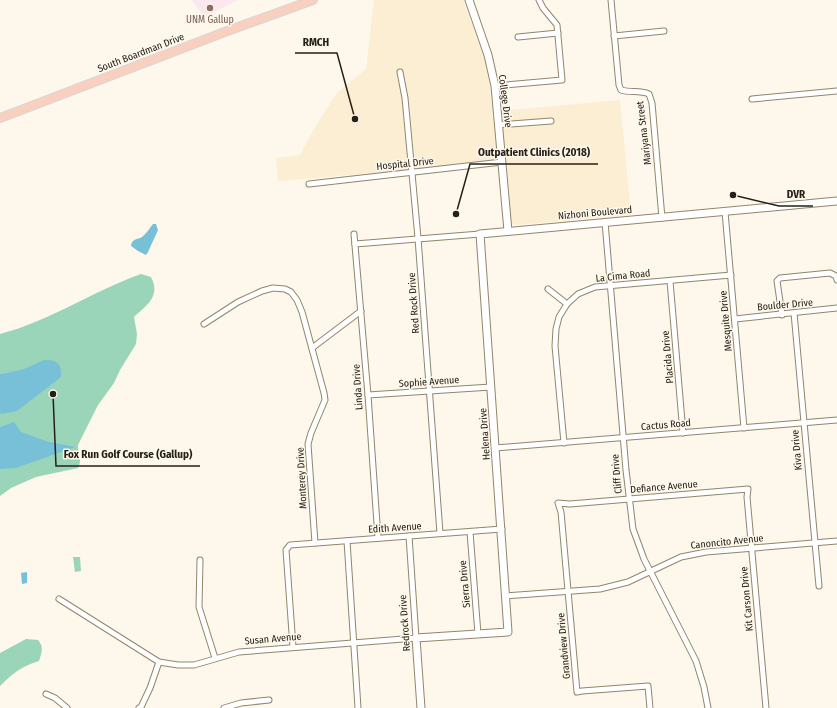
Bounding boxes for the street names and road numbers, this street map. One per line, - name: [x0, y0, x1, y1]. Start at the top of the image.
- street label: South Boardman Drive: [96, 31, 186, 75]
- street label: College Drive: [496, 74, 514, 128]
- street label: Mariyana Street: [634, 100, 654, 166]
- street label: Hospital Drive: [376, 155, 434, 173]
- street label: Nizhoni Boulevard: [557, 204, 633, 222]
- street label: La Cima Road: [595, 267, 651, 285]
- street label: Red Rock Drive: [406, 272, 422, 334]
- street label: Mesquite Drive: [717, 290, 735, 352]
- street label: Boulder Drive: [757, 297, 813, 313]
- street label: Placida Drive: [660, 330, 676, 384]
- street label: Linda Drive: [350, 364, 366, 410]
- street label: Sophie Avenue: [398, 374, 460, 390]
- street label: Helena Drive: [477, 407, 493, 460]
- street label: Cactus Road: [641, 417, 691, 433]
- street label: Kiva Drive: [789, 429, 805, 471]
- street label: Monterey Drive: [294, 447, 310, 509]
- street label: Cliff Drive: [609, 454, 625, 494]
- street label: Defiance Avenue: [630, 478, 698, 496]
- street label: Edith Avenue: [368, 520, 422, 536]
- street label: Canoncito Avenue: [690, 532, 764, 552]
- street label: Sierra Drive: [457, 560, 473, 608]
- street label: Kit Carson Drive: [738, 566, 756, 632]
- street label: Redrock Drive: [397, 594, 413, 652]
- street label: Grandview Drive: [555, 612, 573, 680]
- street label: Susan Avenue: [244, 631, 302, 647]

